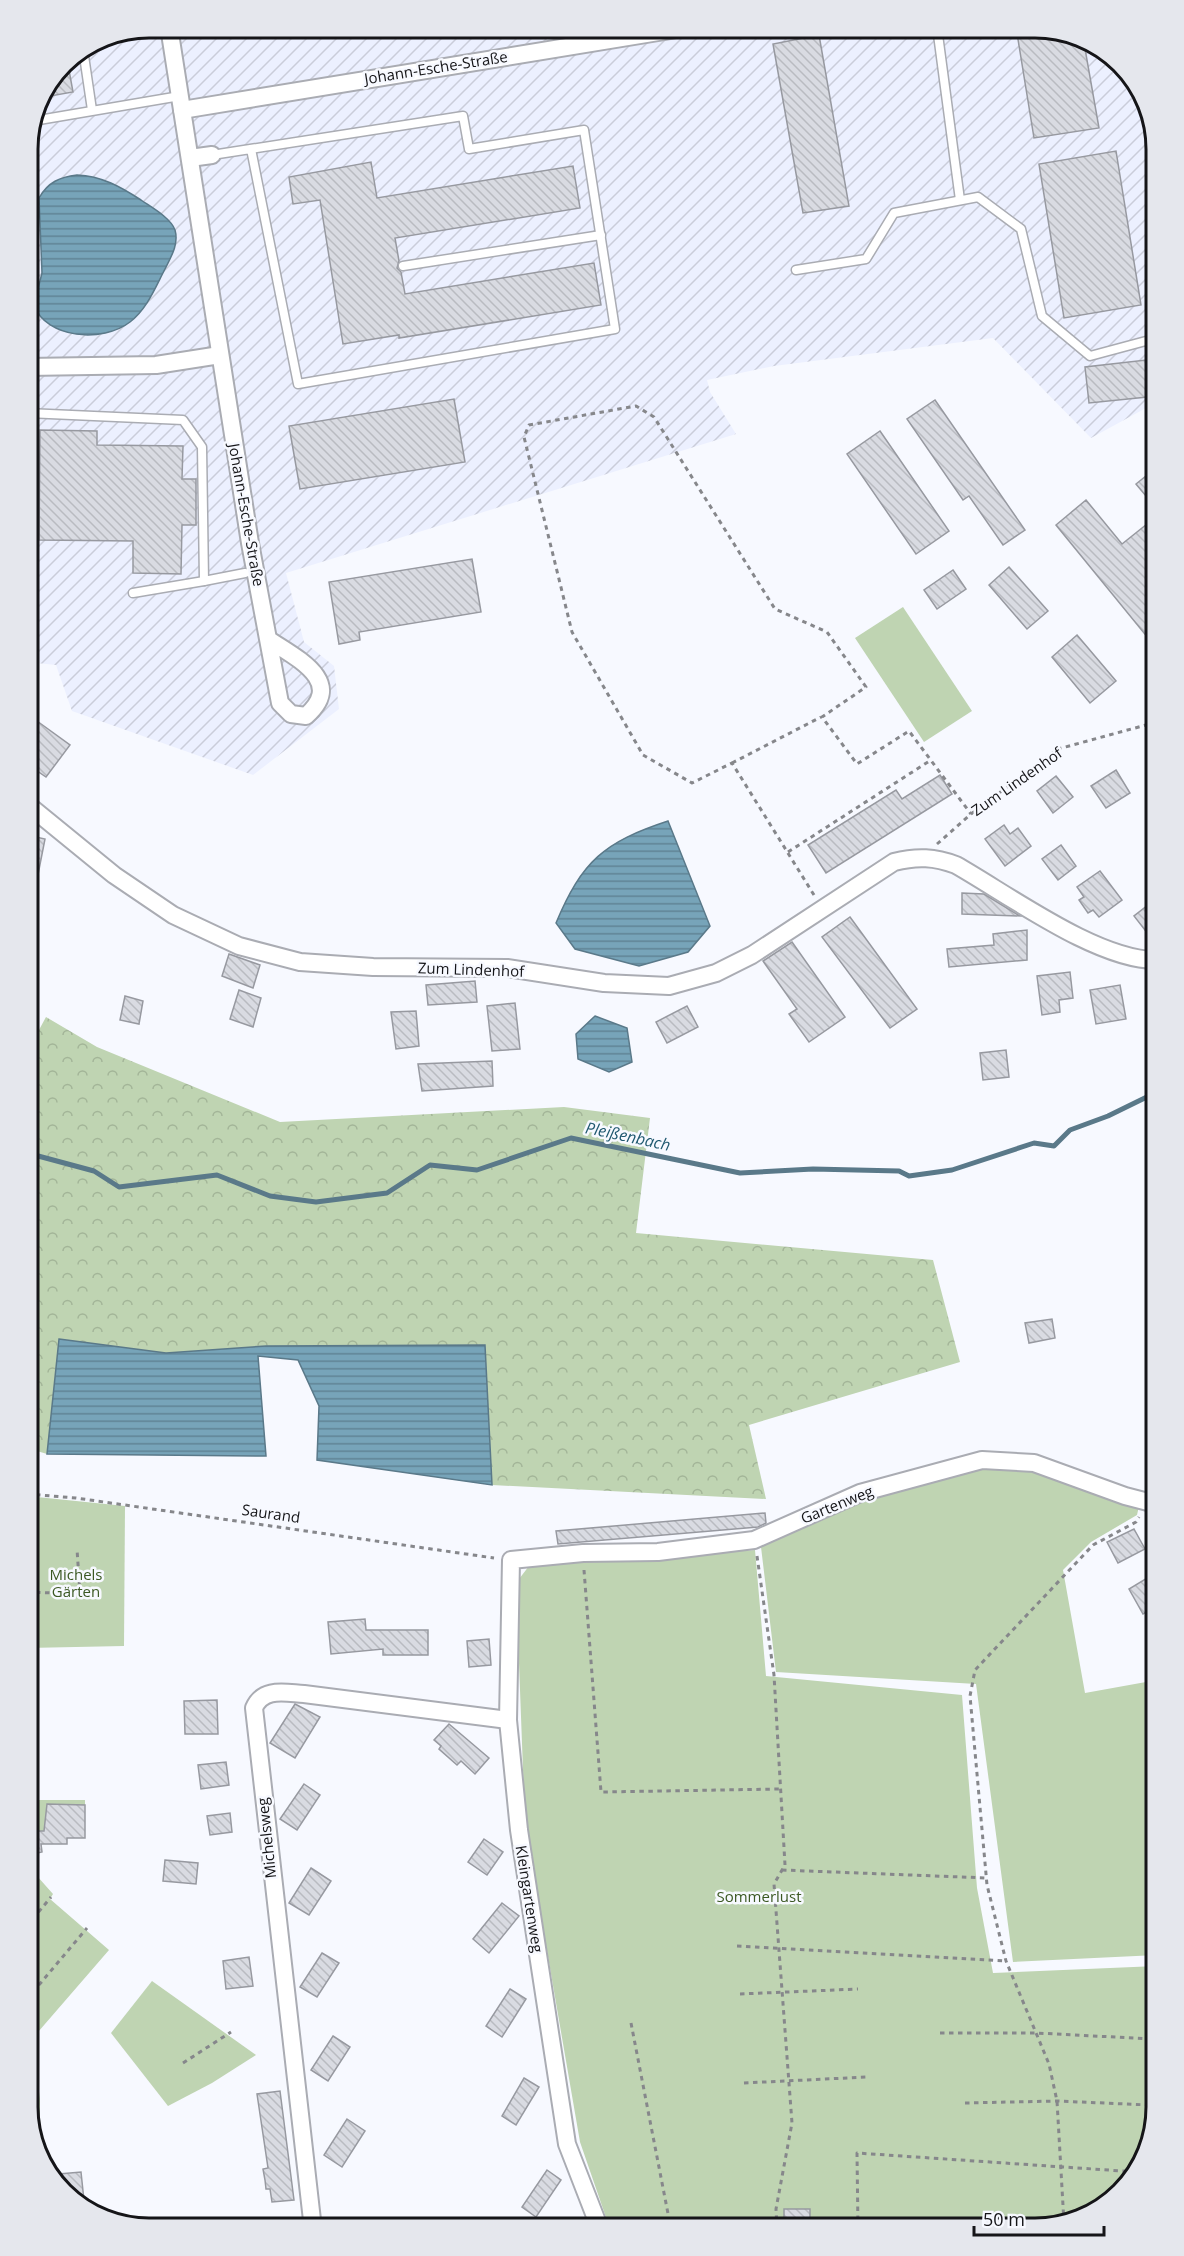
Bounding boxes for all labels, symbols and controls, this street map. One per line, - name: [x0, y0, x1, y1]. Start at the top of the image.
- street label: Johann-Esche-Straße: [361, 46, 509, 89]
- street label: Johann-Esche-Straße: [224, 440, 269, 588]
- street label: Zum Lindenhof: [967, 742, 1067, 820]
- street label: Zum Lindenhof: [417, 957, 526, 981]
- water label: Pleißenbach: [584, 1116, 672, 1156]
- street label: Gartenweg: [797, 1480, 876, 1528]
- street label: Saurand: [241, 1499, 302, 1527]
- park label: Michels Gärten: [49, 1564, 103, 1601]
- street label: Michelsweg: [252, 1797, 280, 1880]
- street label: Kleingartenweg: [512, 1844, 548, 1954]
- park label: Sommerlust: [716, 1886, 802, 1906]
- scale bar: [974, 2199, 1104, 2237]
- text: 50 m: [983, 2207, 1025, 2231]

